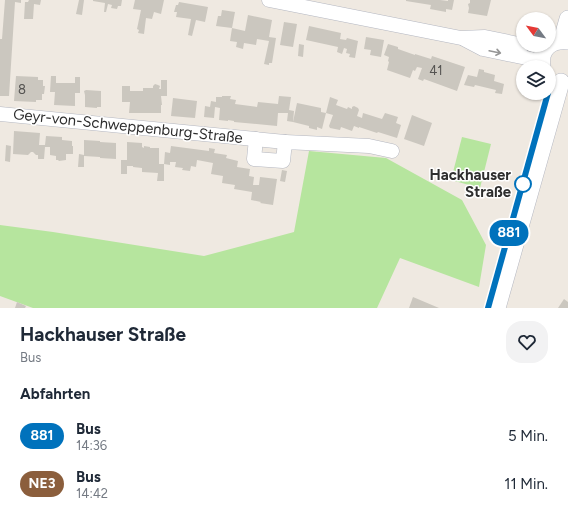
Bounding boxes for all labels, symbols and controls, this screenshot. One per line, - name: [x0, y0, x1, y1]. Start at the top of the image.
- north arrow: [516, 12, 556, 52]
- map controls: [516, 12, 556, 100]
- one-way arrow: [488, 48, 501, 56]
- button: layers: [516, 60, 556, 100]
- house number: 41: [429, 63, 443, 78]
- house number: 8: [18, 82, 26, 97]
- street label: Geyr-von-Schweppenburg-Straße: [12, 105, 244, 147]
- place label: Hackhauser Straße: [429, 166, 512, 201]
- marker: Hackhauser Straße: [514, 175, 532, 193]
- line badge: 881: [486, 220, 532, 246]
- text: 881: [497, 224, 521, 241]
- button: heart: [506, 321, 548, 363]
- text: Hackhauser Straße: [20, 323, 186, 346]
- text: Bus: [20, 350, 41, 365]
- text: Abfahrten: [20, 385, 90, 403]
- text: Bus: [76, 420, 101, 438]
- text: 881: [30, 427, 54, 444]
- text: 5 Min.: [508, 427, 548, 445]
- text: 14:36: [76, 438, 107, 453]
- text: Bus: [76, 468, 101, 486]
- text: NE3: [29, 475, 55, 492]
- text: 11 Min.: [504, 475, 548, 493]
- text: 14:42: [76, 486, 108, 501]

